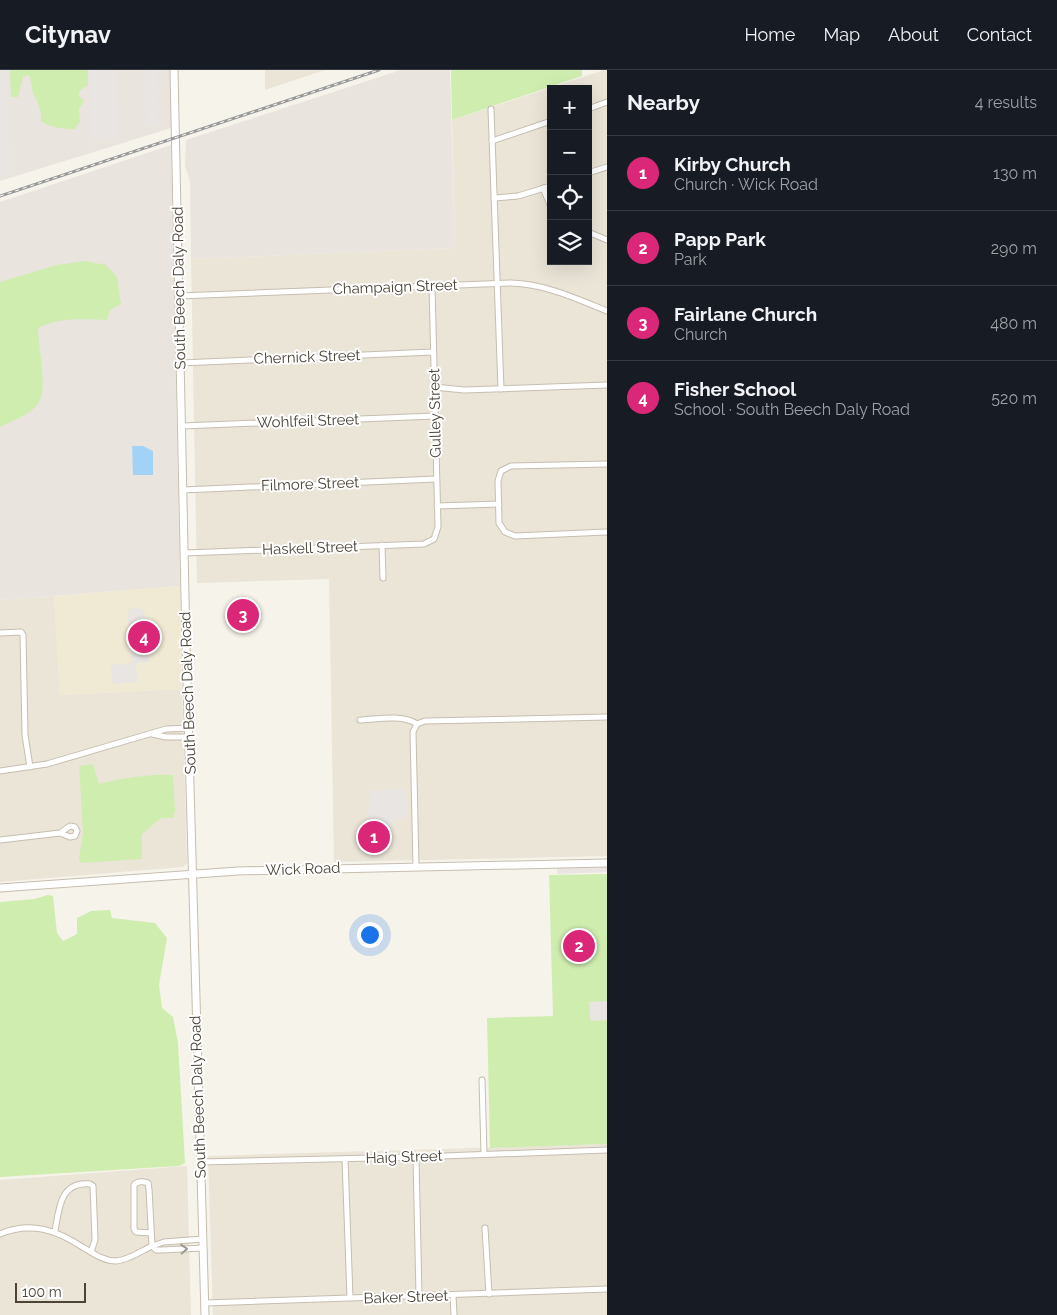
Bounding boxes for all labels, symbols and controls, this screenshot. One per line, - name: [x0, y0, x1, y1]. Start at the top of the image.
- text: Citynav: [25, 20, 111, 49]
- text: Home: [744, 24, 795, 45]
- text: Map: [823, 24, 860, 45]
- text: About: [888, 24, 939, 45]
- text: Contact: [967, 24, 1032, 45]
- map controls: [547, 85, 592, 265]
- button: +: [547, 85, 592, 130]
- text: Nearby: [627, 90, 700, 115]
- text: 4 results: [975, 93, 1037, 112]
- button: −: [547, 130, 592, 175]
- text: Kirby Church: [674, 153, 791, 175]
- text: 1: [639, 164, 647, 183]
- text: 130 m: [993, 164, 1037, 183]
- button: locate: [547, 175, 592, 220]
- text: Church · Wick Road: [674, 175, 818, 194]
- street label: South Beech Daly Road: [169, 206, 189, 370]
- button: layers: [547, 220, 592, 265]
- text: Papp Park: [674, 228, 766, 250]
- text: 2: [638, 239, 648, 258]
- text: 290 m: [991, 239, 1037, 258]
- text: Park: [674, 250, 707, 269]
- street label: Champaign Street: [332, 276, 458, 298]
- text: Fairlane Church: [674, 303, 817, 325]
- text: 3: [639, 314, 647, 333]
- text: 480 m: [990, 314, 1037, 333]
- text: Church: [674, 325, 727, 344]
- street label: Chernick Street: [253, 346, 361, 368]
- street label: Gulley Street: [425, 368, 445, 458]
- text: Fisher School: [674, 378, 796, 400]
- text: 4: [638, 389, 648, 408]
- text: 520 m: [991, 389, 1037, 408]
- text: School · South Beech Daly Road: [674, 400, 910, 419]
- street label: Wohlfeil Street: [257, 410, 359, 432]
- street label: Filmore Street: [261, 473, 359, 495]
- street label: Haskell Street: [262, 537, 358, 559]
- pin: 3: [227, 596, 259, 634]
- street label: South Beech Daly Road: [176, 611, 200, 775]
- pin: 4: [128, 618, 160, 656]
- pin: 1: [358, 818, 390, 856]
- street label: Wick Road: [265, 859, 341, 879]
- your location: [357, 922, 383, 948]
- pin: 2: [563, 927, 595, 965]
- street label: South Beech Daly Road: [186, 1015, 210, 1179]
- street label: Haig Street: [365, 1147, 443, 1167]
- one-way arrow: [180, 1244, 188, 1255]
- scale bar: [15, 1280, 86, 1303]
- text: 100 m: [22, 1284, 62, 1300]
- street label: Baker Street: [363, 1287, 449, 1307]

